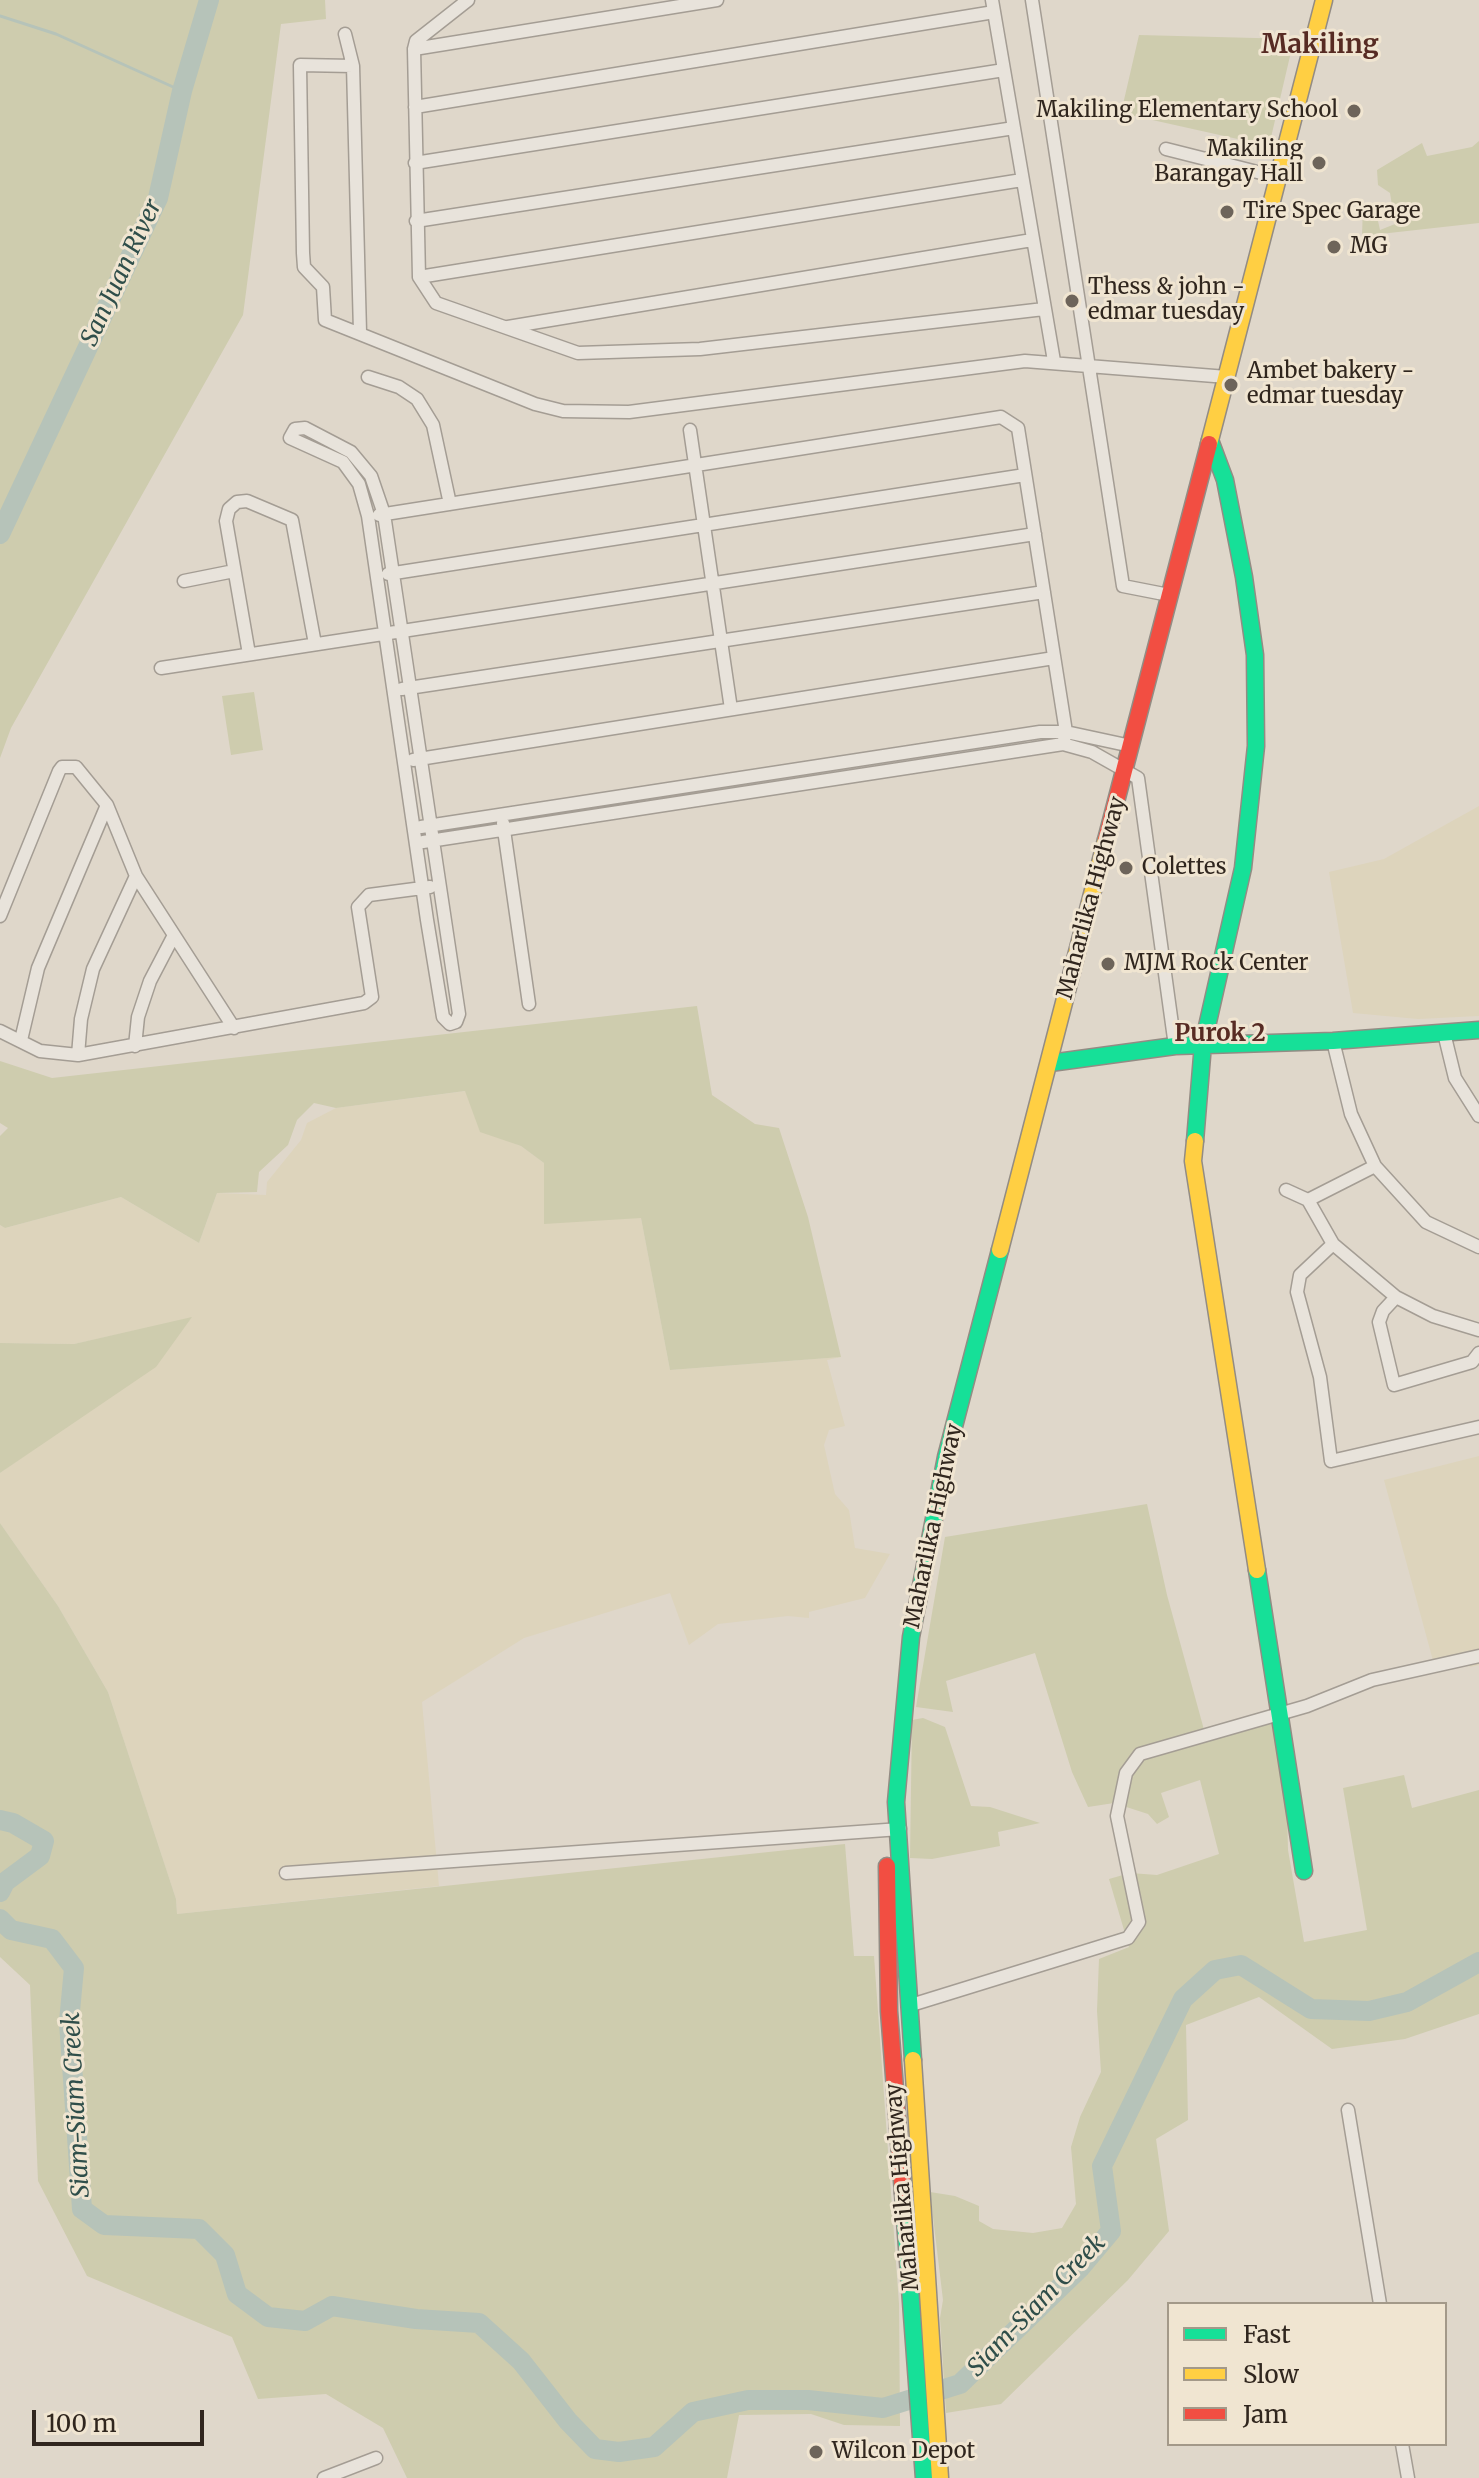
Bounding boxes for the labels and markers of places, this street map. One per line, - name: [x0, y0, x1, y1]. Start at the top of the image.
- place label: Makiling Elementary School: [1036, 98, 1338, 124]
- marker: Makiling Elementary School: [1345, 102, 1363, 120]
- place label: Makiling Barangay Hall: [1154, 137, 1303, 188]
- marker: Makiling Barangay Hall: [1310, 154, 1328, 172]
- place label: Tire Spec Garage: [1243, 199, 1420, 225]
- marker: Tire Spec Garage: [1218, 203, 1236, 221]
- place label: MG: [1350, 234, 1387, 260]
- marker: MG: [1325, 238, 1343, 256]
- place label: Thess & john - edmar tuesday: [1088, 275, 1245, 326]
- marker: Thess & john - edmar tuesday: [1063, 292, 1081, 310]
- place label: Ambet bakery - edmar tuesday: [1247, 359, 1414, 410]
- marker: Ambet bakery - edmar tuesday: [1222, 376, 1240, 394]
- place label: Colettes: [1142, 855, 1226, 881]
- marker: Colettes: [1117, 859, 1135, 877]
- place label: MJM Rock Center: [1124, 951, 1309, 977]
- marker: MJM Rock Center: [1099, 955, 1117, 973]
- place label: Wilcon Depot: [832, 2439, 975, 2465]
- marker: Wilcon Depot: [807, 2443, 825, 2461]

